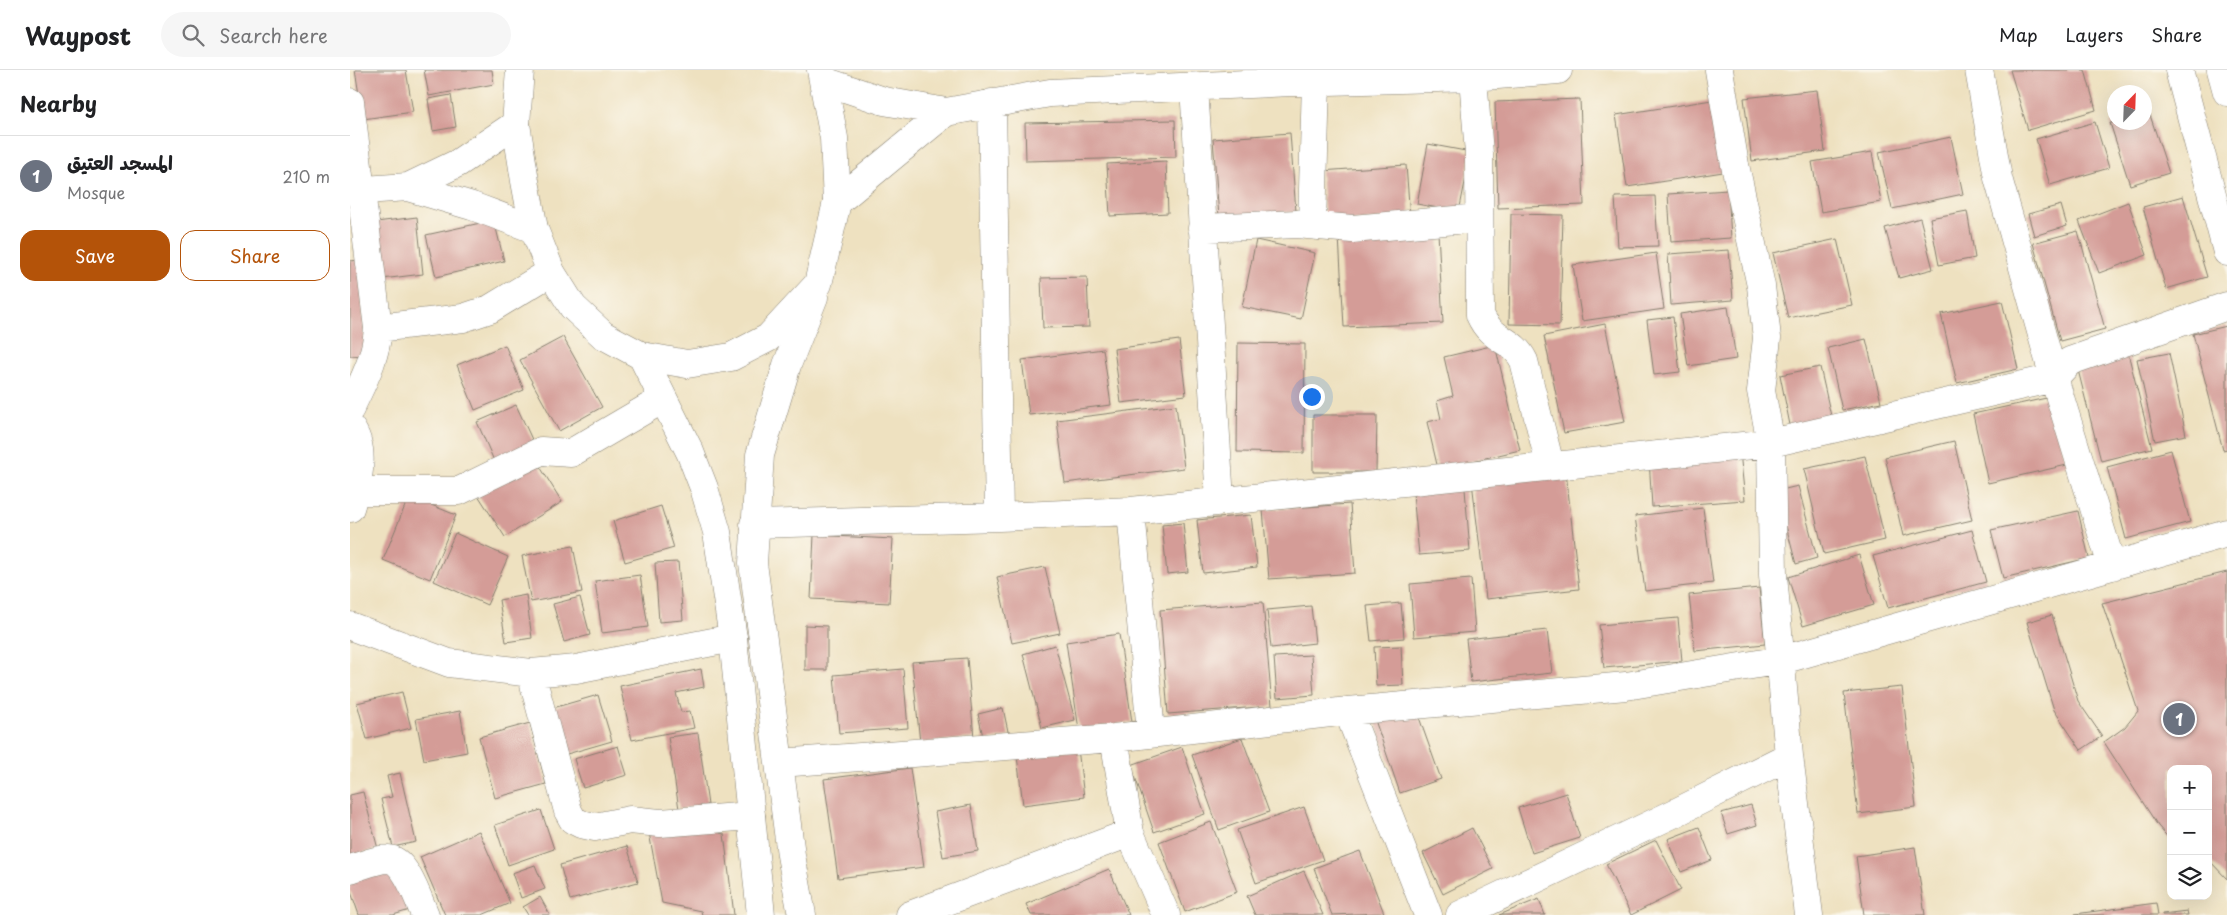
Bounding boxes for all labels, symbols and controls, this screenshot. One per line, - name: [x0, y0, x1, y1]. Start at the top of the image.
- search box: [161, 12, 511, 57]
- text: Waypost: [25, 17, 131, 53]
- icon: search: [179, 21, 207, 49]
- text: Search here: [219, 21, 328, 49]
- text: Map: [1999, 21, 2038, 48]
- text: Layers: [2066, 21, 2123, 48]
- text: Share: [2151, 21, 2202, 48]
- north arrow: [2107, 85, 2152, 130]
- text: Nearby: [20, 87, 97, 119]
- text: المسجد العتيق: [67, 148, 173, 176]
- text: 1: [32, 164, 40, 188]
- text: 210 m: [282, 164, 330, 188]
- text: Mosque: [67, 180, 125, 204]
- button: Save: [20, 230, 170, 281]
- button: Share: [180, 230, 330, 281]
- your location: [1299, 384, 1325, 410]
- pin: 1: [2163, 700, 2195, 738]
- map controls: [2167, 765, 2212, 900]
- button: +: [2167, 765, 2212, 810]
- button: −: [2167, 810, 2212, 855]
- button: layers: [2167, 855, 2212, 900]

